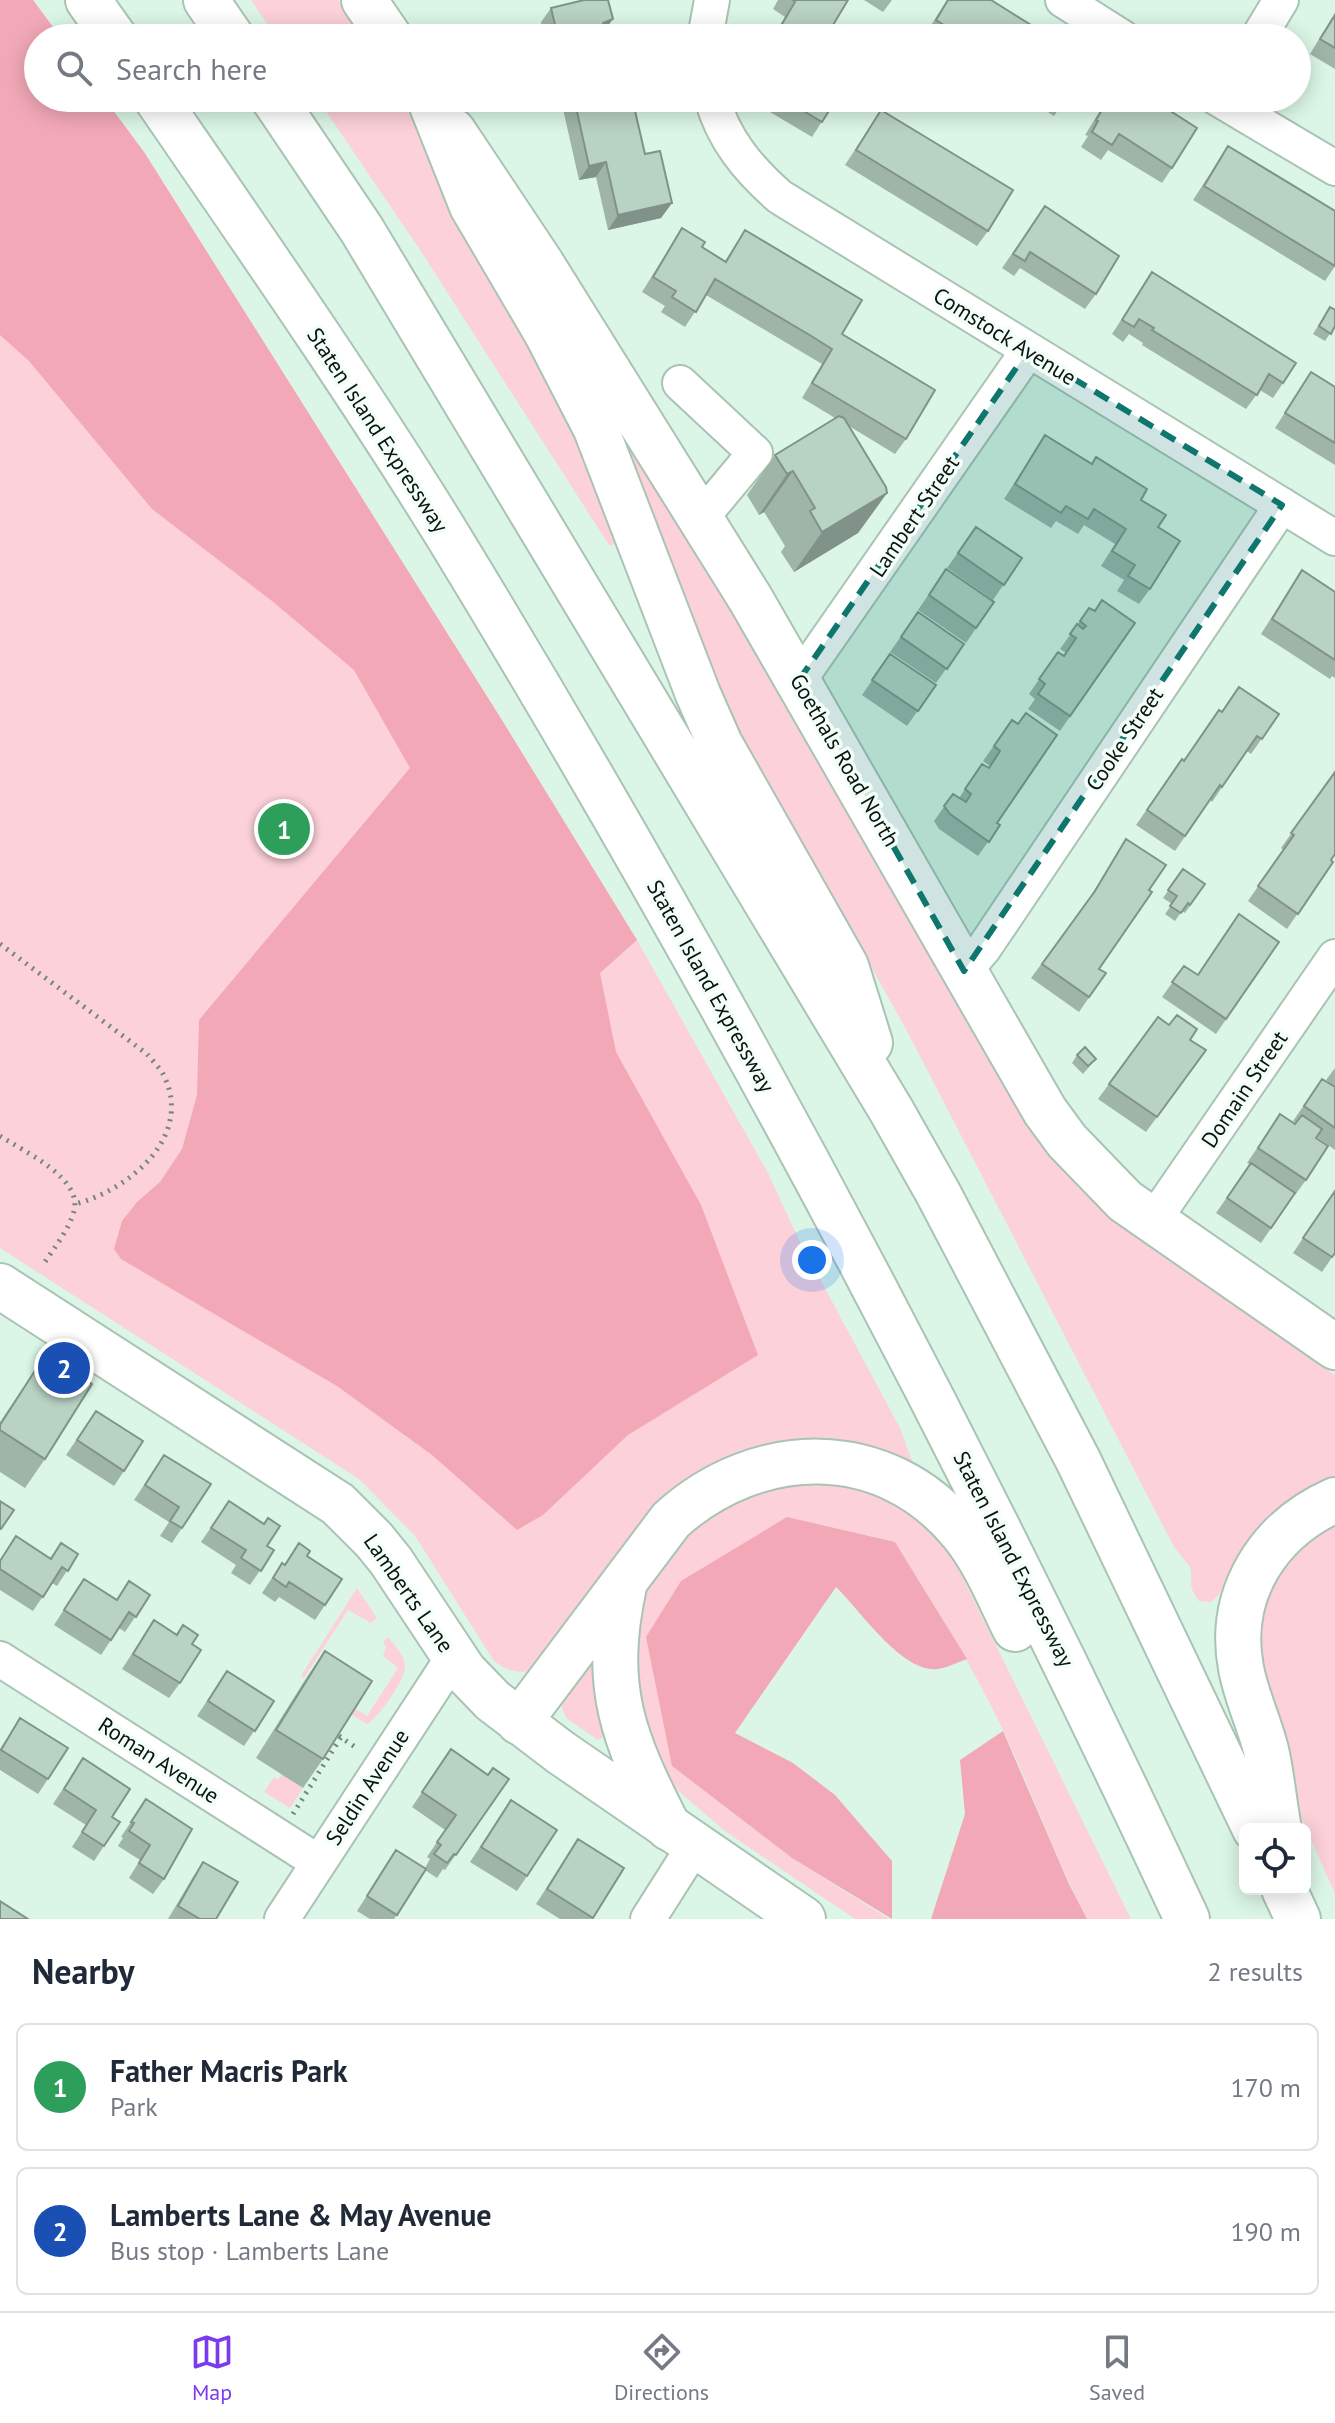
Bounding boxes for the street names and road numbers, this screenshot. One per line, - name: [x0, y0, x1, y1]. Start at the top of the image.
- street label: Comstock Avenue: [928, 281, 1082, 391]
- street label: Staten Island Expressway: [301, 322, 455, 538]
- street label: Lambert Street: [863, 450, 965, 582]
- street label: Goethals Road North: [784, 669, 906, 851]
- street label: Cooke Street: [1079, 681, 1169, 796]
- street label: Staten Island Expressway: [641, 875, 781, 1098]
- street label: Domain Street: [1195, 1025, 1294, 1153]
- street label: Staten Island Expressway: [947, 1446, 1081, 1672]
- street label: Lamberts Lane: [358, 1528, 460, 1658]
- street label: Roman Avenue: [93, 1711, 225, 1809]
- street label: Seldin Avenue: [319, 1724, 415, 1850]

